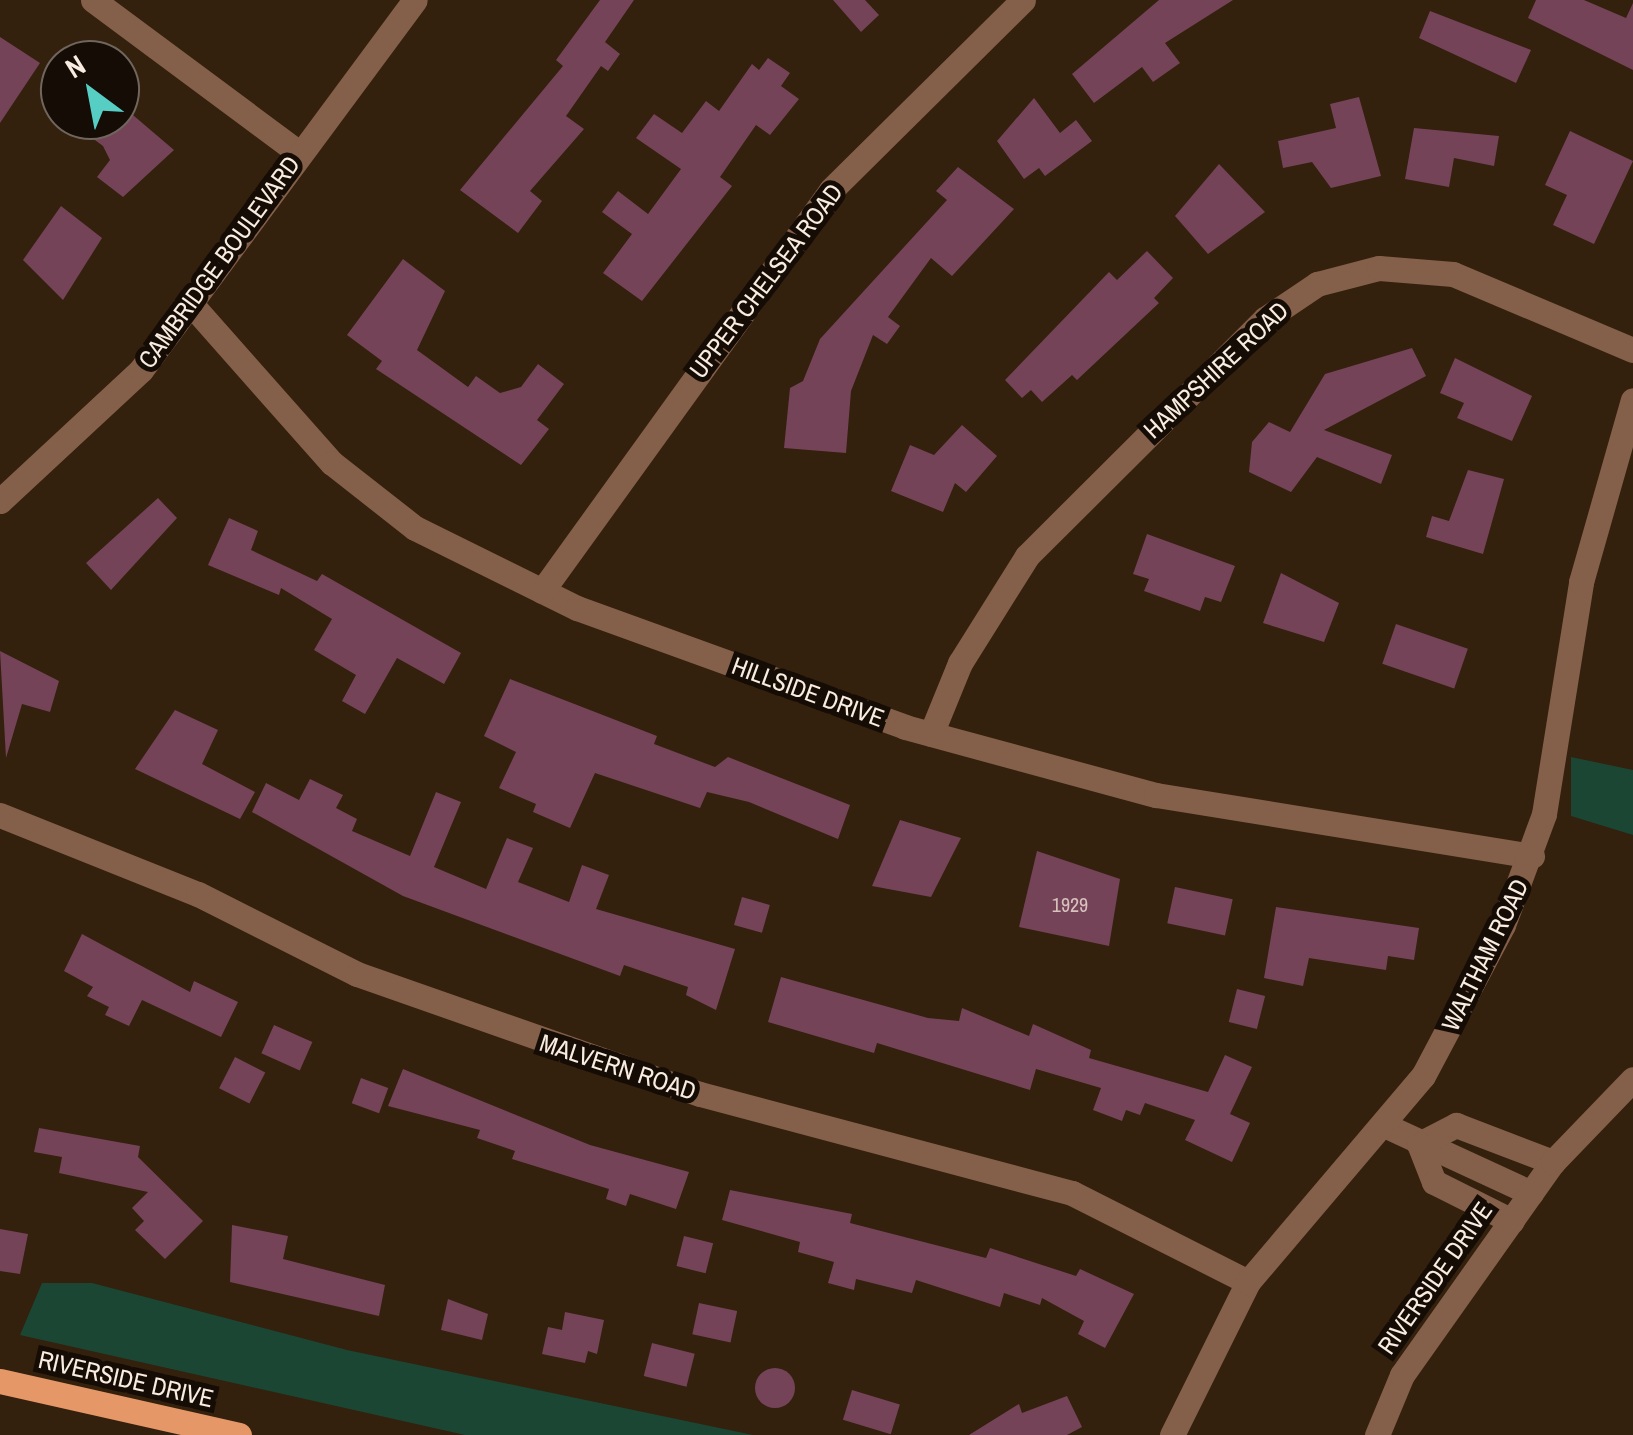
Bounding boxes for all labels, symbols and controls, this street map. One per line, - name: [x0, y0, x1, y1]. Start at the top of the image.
- north arrow: [40, 40, 140, 140]
- text: N: [58, 46, 92, 87]
- street label: CAMBRIDGE BOULEVARD: [132, 150, 306, 374]
- street label: UPPER CHELSEA ROAD: [683, 177, 849, 385]
- street label: HAMPSHIRE ROAD: [1137, 295, 1295, 445]
- street label: HILLSIDE DRIVE: [728, 651, 888, 733]
- street label: WALTHAM ROAD: [1435, 874, 1535, 1036]
- house number: 1929: [1052, 892, 1088, 916]
- street label: MALVERN ROAD: [536, 1028, 700, 1106]
- street label: RIVERSIDE DRIVE: [1371, 1196, 1499, 1360]
- street label: RIVERSIDE DRIVE: [35, 1344, 217, 1414]

